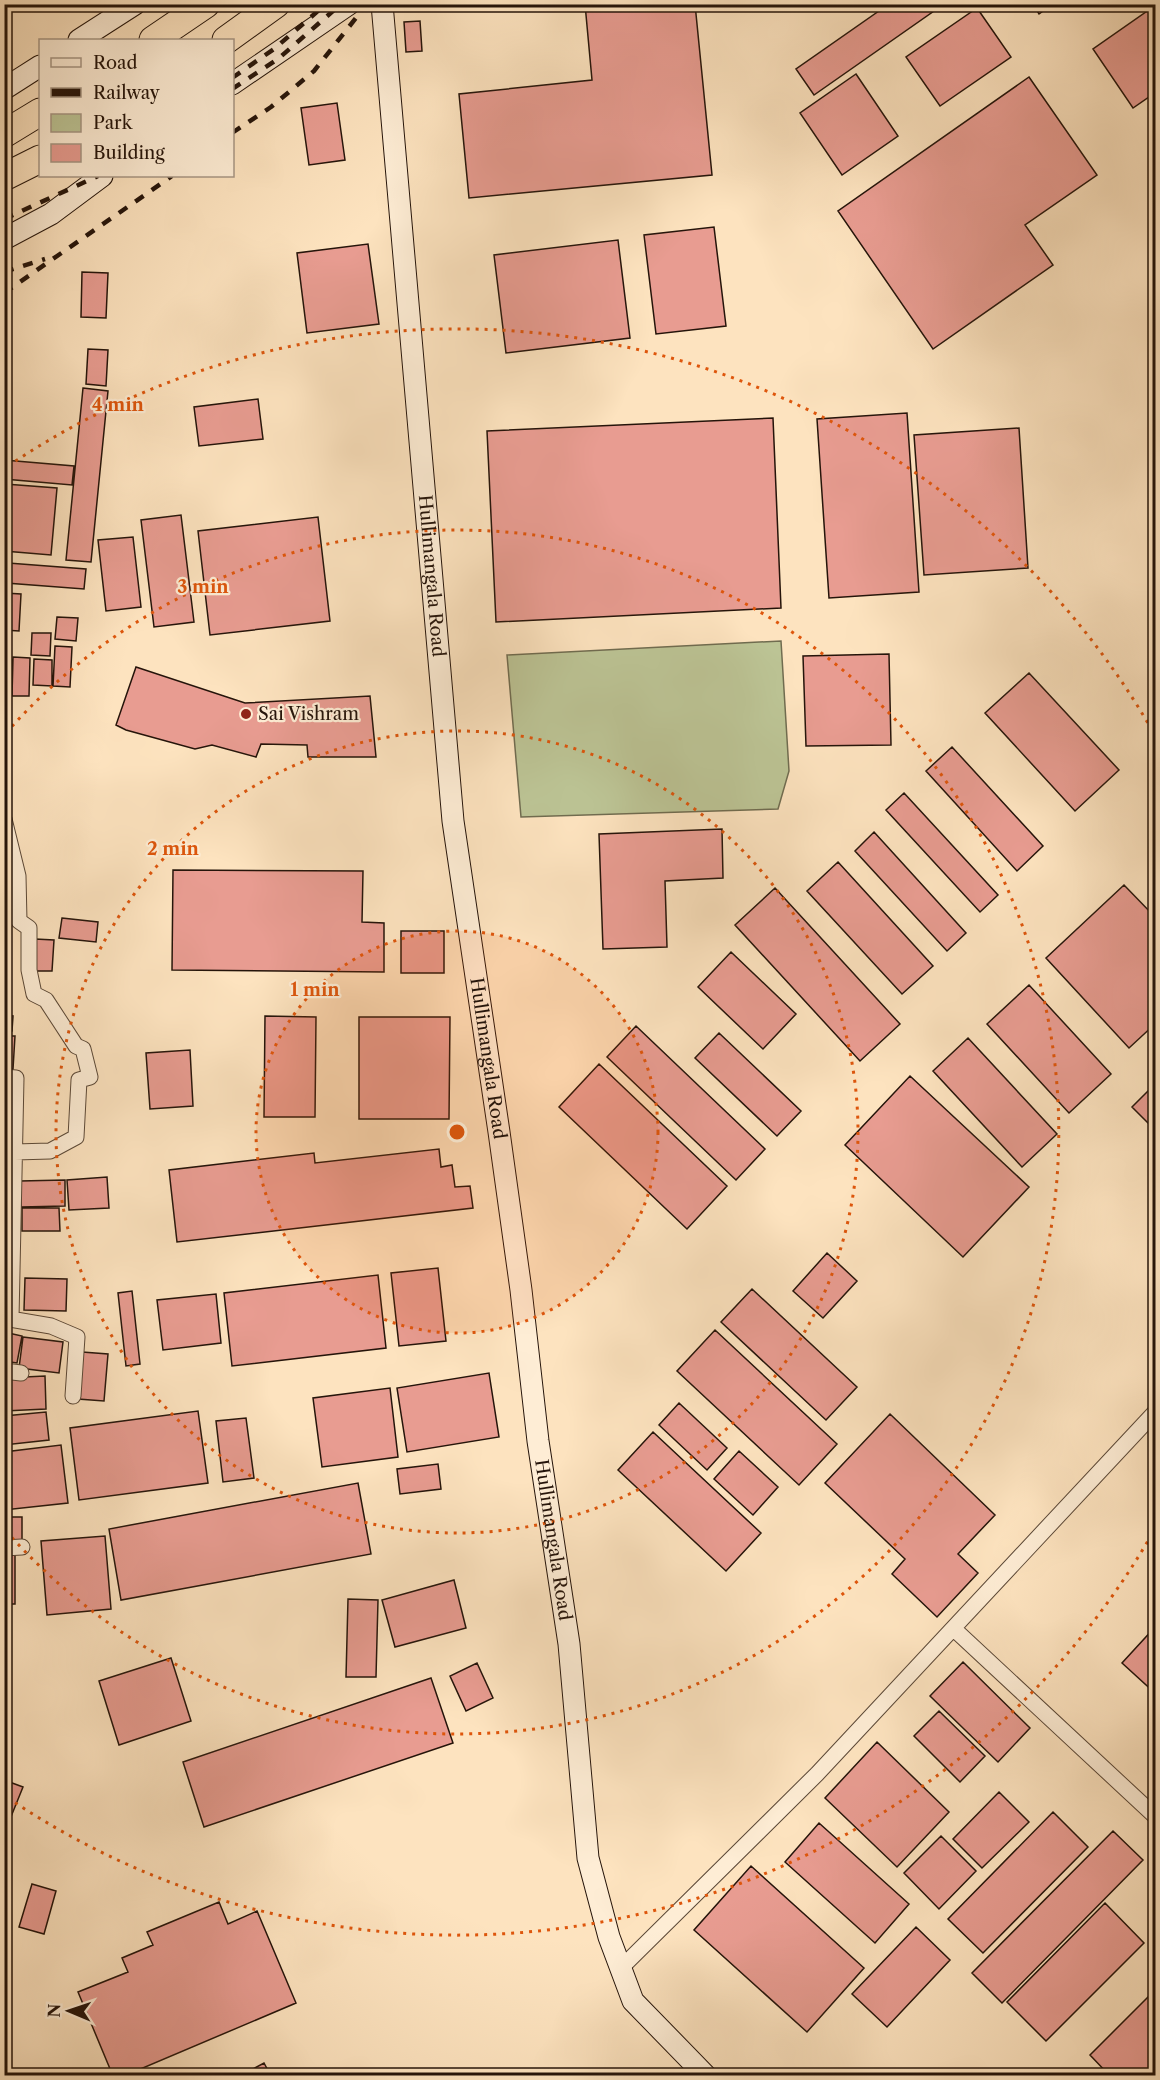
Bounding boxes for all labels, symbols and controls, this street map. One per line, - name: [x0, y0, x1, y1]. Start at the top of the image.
- legend: [39, 39, 234, 177]
- text: Road: [93, 52, 138, 74]
- text: Railway: [93, 82, 161, 104]
- text: Park: [93, 112, 134, 134]
- text: Building: [93, 142, 165, 164]
- text: 4 min: [92, 394, 145, 416]
- street label: Hullimangala Road: [414, 494, 450, 658]
- text: 3 min: [177, 576, 229, 598]
- place label: Sai Vishram: [258, 703, 359, 725]
- marker: Sai Vishram: [239, 707, 253, 721]
- text: 2 min: [147, 838, 200, 860]
- street label: Hullimangala Road: [465, 976, 511, 1140]
- text: 1 min: [290, 979, 340, 1001]
- centre of rings: [447, 1122, 467, 1142]
- street label: Hullimangala Road: [530, 1458, 576, 1622]
- north arrow: [39, 1981, 99, 2041]
- text: N: [44, 2003, 64, 2018]

